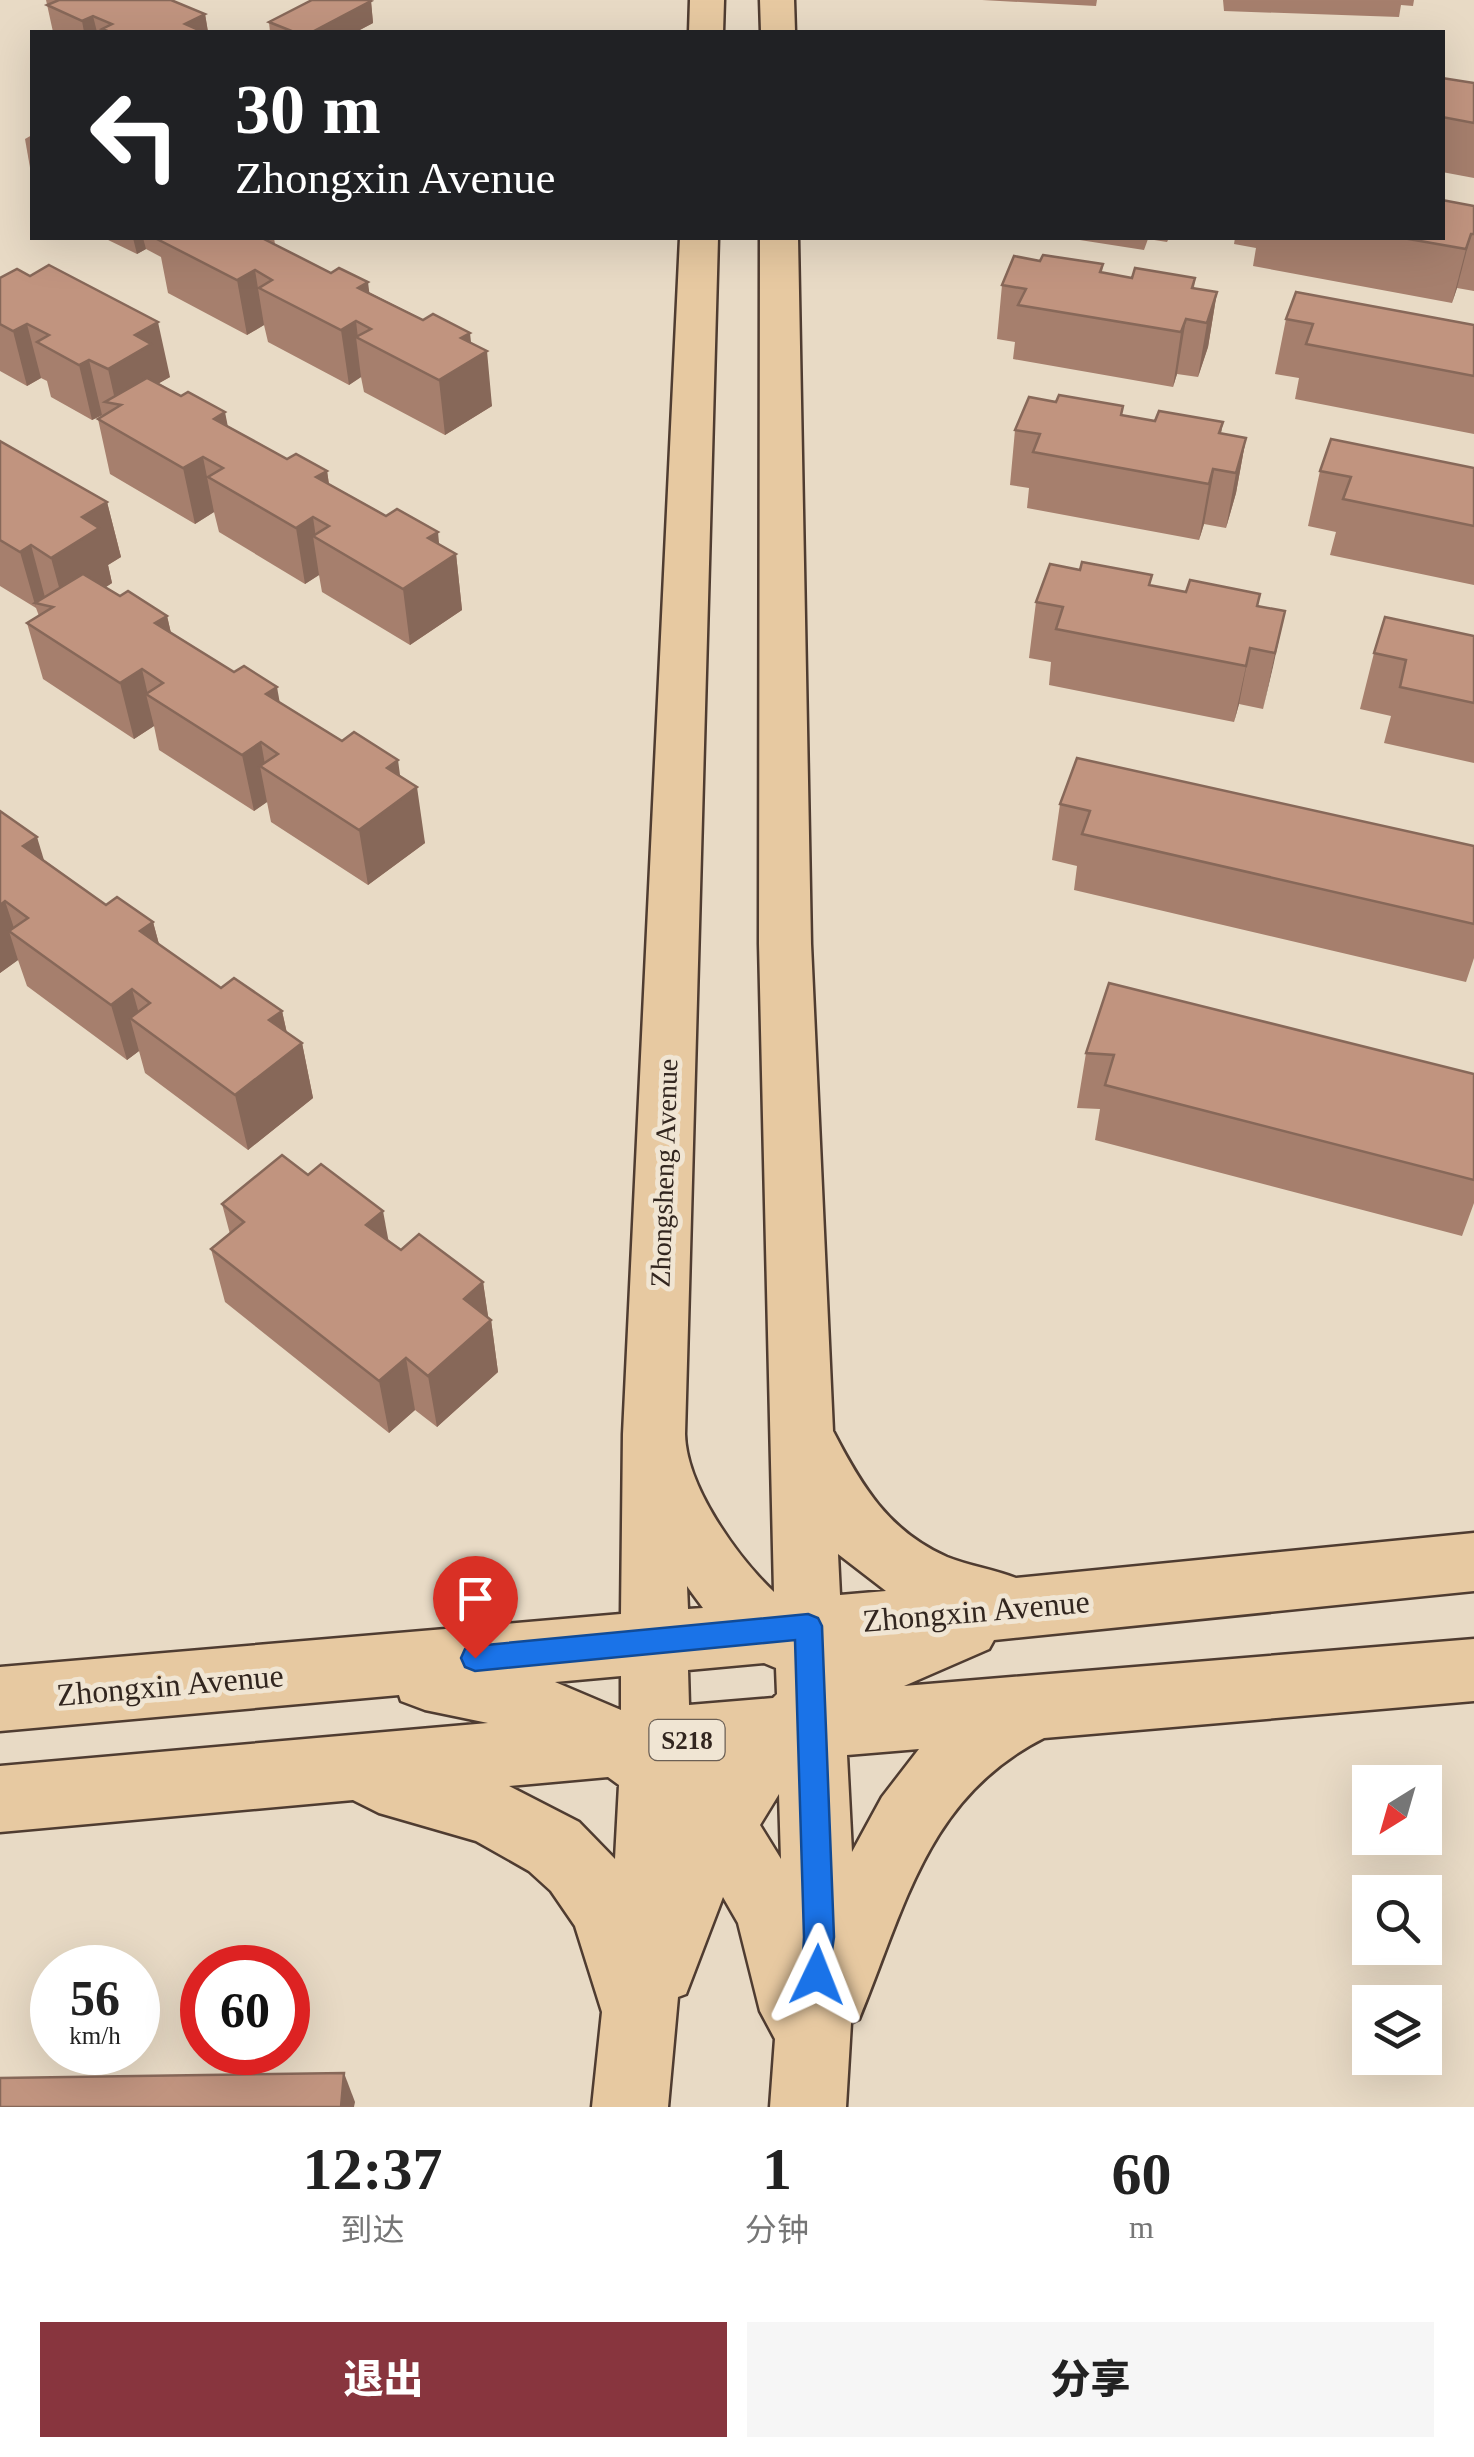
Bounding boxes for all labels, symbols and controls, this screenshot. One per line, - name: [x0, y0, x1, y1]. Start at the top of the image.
- icon: left: [70, 70, 200, 200]
- text: 30 m: [235, 71, 381, 148]
- text: Zhongxin Avenue: [235, 153, 555, 203]
- street label: Zhongsheng Avenue: [645, 1058, 683, 1288]
- pin: [433, 1556, 518, 1659]
- icon: arrive: [448, 1571, 503, 1626]
- street label: Zhongxin Avenue: [861, 1583, 1091, 1639]
- street label: Zhongxin Avenue: [55, 1657, 285, 1713]
- road number: S218: [650, 1720, 724, 1760]
- north arrow: [1352, 1765, 1442, 1855]
- map controls: [1352, 1765, 1442, 2075]
- button: search: [1352, 1875, 1442, 1965]
- position arrow: [765, 1923, 869, 2027]
- speed limit sign: 60: [180, 1945, 310, 2075]
- text: 56: [70, 1970, 120, 2026]
- button: layers: [1352, 1985, 1442, 2075]
- text: km/h: [69, 2022, 121, 2049]
- text: 12:37: [303, 2136, 442, 2202]
- text: 1: [762, 2136, 792, 2202]
- text: 60: [1112, 2141, 1172, 2207]
- text: m: [1129, 2209, 1154, 2245]
- text: 到达: [340, 2212, 405, 2248]
- text: 分钟: [745, 2212, 809, 2248]
- button: 退出: [40, 2322, 727, 2437]
- button: 分享: [747, 2322, 1434, 2437]

